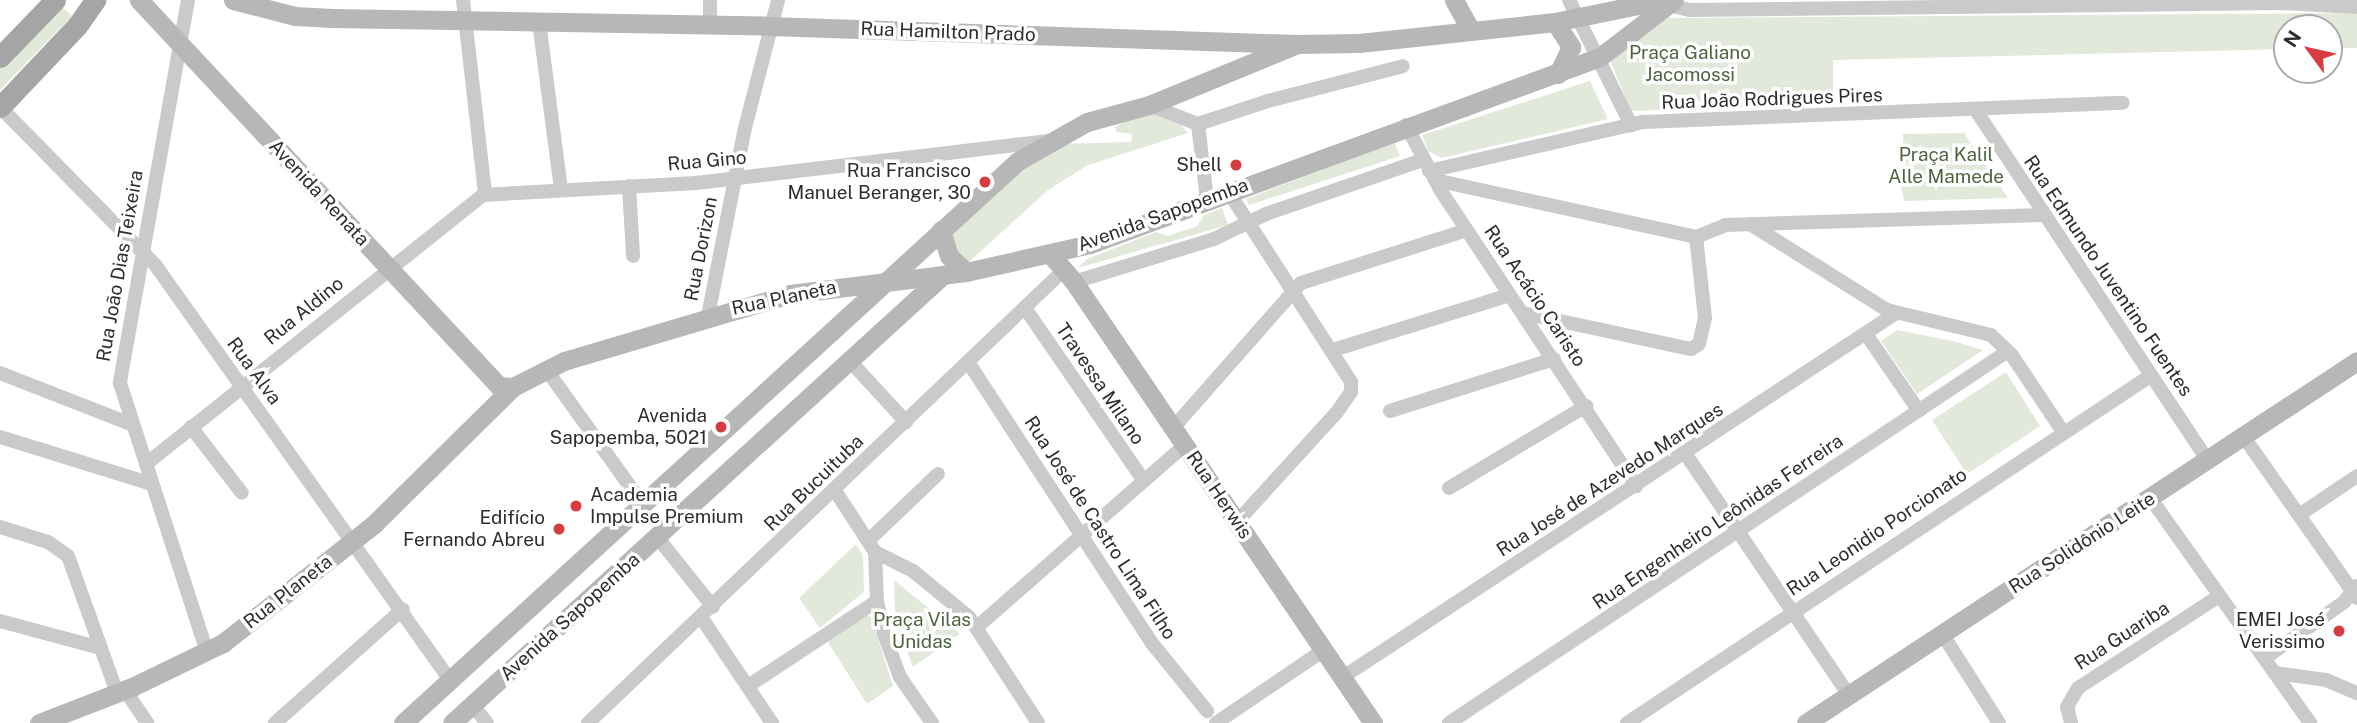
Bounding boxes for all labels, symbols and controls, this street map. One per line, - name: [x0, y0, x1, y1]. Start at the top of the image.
- north arrow: [2273, 14, 2343, 84]
- street label: Rua Hamilton Prado: [860, 18, 1036, 46]
- text: N: [2279, 26, 2305, 51]
- park label: Praça Galiano Jacomossi: [1629, 42, 1751, 86]
- street label: Rua João Rodrigues Pires: [1661, 84, 1883, 114]
- street label: Avenida Renata: [264, 135, 374, 251]
- park label: Praça Kalil Alle Mamede: [1888, 144, 2004, 188]
- street label: Rua Gino: [667, 146, 747, 176]
- street label: Rua Edmundo Juventino Fuentes: [2019, 151, 2197, 401]
- place label: Shell: [1176, 154, 1222, 176]
- marker: Shell: [1228, 157, 1244, 173]
- place label: Rua Francisco Manuel Beranger, 30: [787, 160, 971, 204]
- street label: Rua João Dias Teixeira: [92, 168, 148, 364]
- street label: Avenida Sapopemba: [1074, 173, 1252, 257]
- marker: Rua Francisco Manuel Beranger, 30: [977, 174, 993, 190]
- street label: Rua Dorizon: [680, 195, 722, 303]
- street label: Rua Acácio Caristo: [1479, 221, 1591, 371]
- street label: Rua Aldino: [260, 272, 348, 350]
- street label: Rua Planeta: [730, 276, 838, 320]
- street label: Travessa Milano: [1051, 319, 1149, 449]
- street label: Rua Alva: [222, 333, 286, 409]
- street label: Rua José de Azevedo Marques: [1492, 398, 1728, 562]
- place label: Avenida Sapopemba, 5021: [549, 405, 707, 449]
- street label: Rua José de Castro Lima Filho: [1019, 412, 1181, 644]
- marker: Avenida Sapopemba, 5021: [713, 419, 729, 435]
- street label: Rua Engenheiro Leônidas Ferreira: [1588, 429, 1848, 615]
- street label: Rua Bucuituba: [760, 430, 868, 536]
- street label: Rua Herwis: [1181, 447, 1257, 543]
- street label: Rua Leonidio Porcionato: [1782, 463, 1972, 601]
- place label: Academia Impulse Premium: [590, 484, 744, 528]
- street label: Rua Solidônio Leite: [2005, 487, 2159, 599]
- marker: Academia Impulse Premium: [568, 498, 584, 514]
- place label: Edifício Fernando Abreu: [403, 507, 545, 551]
- marker: Edifício Fernando Abreu: [551, 521, 567, 537]
- street label: Avenida Sapopemba: [495, 548, 645, 686]
- street label: Rua Planeta: [239, 550, 337, 634]
- street label: Rua Guariba: [2070, 597, 2174, 675]
- park label: Praça Vilas Unidas: [873, 609, 971, 653]
- place label: EMEI José Verissimo: [2236, 609, 2325, 653]
- marker: EMEI José Verissimo: [2331, 623, 2347, 639]

